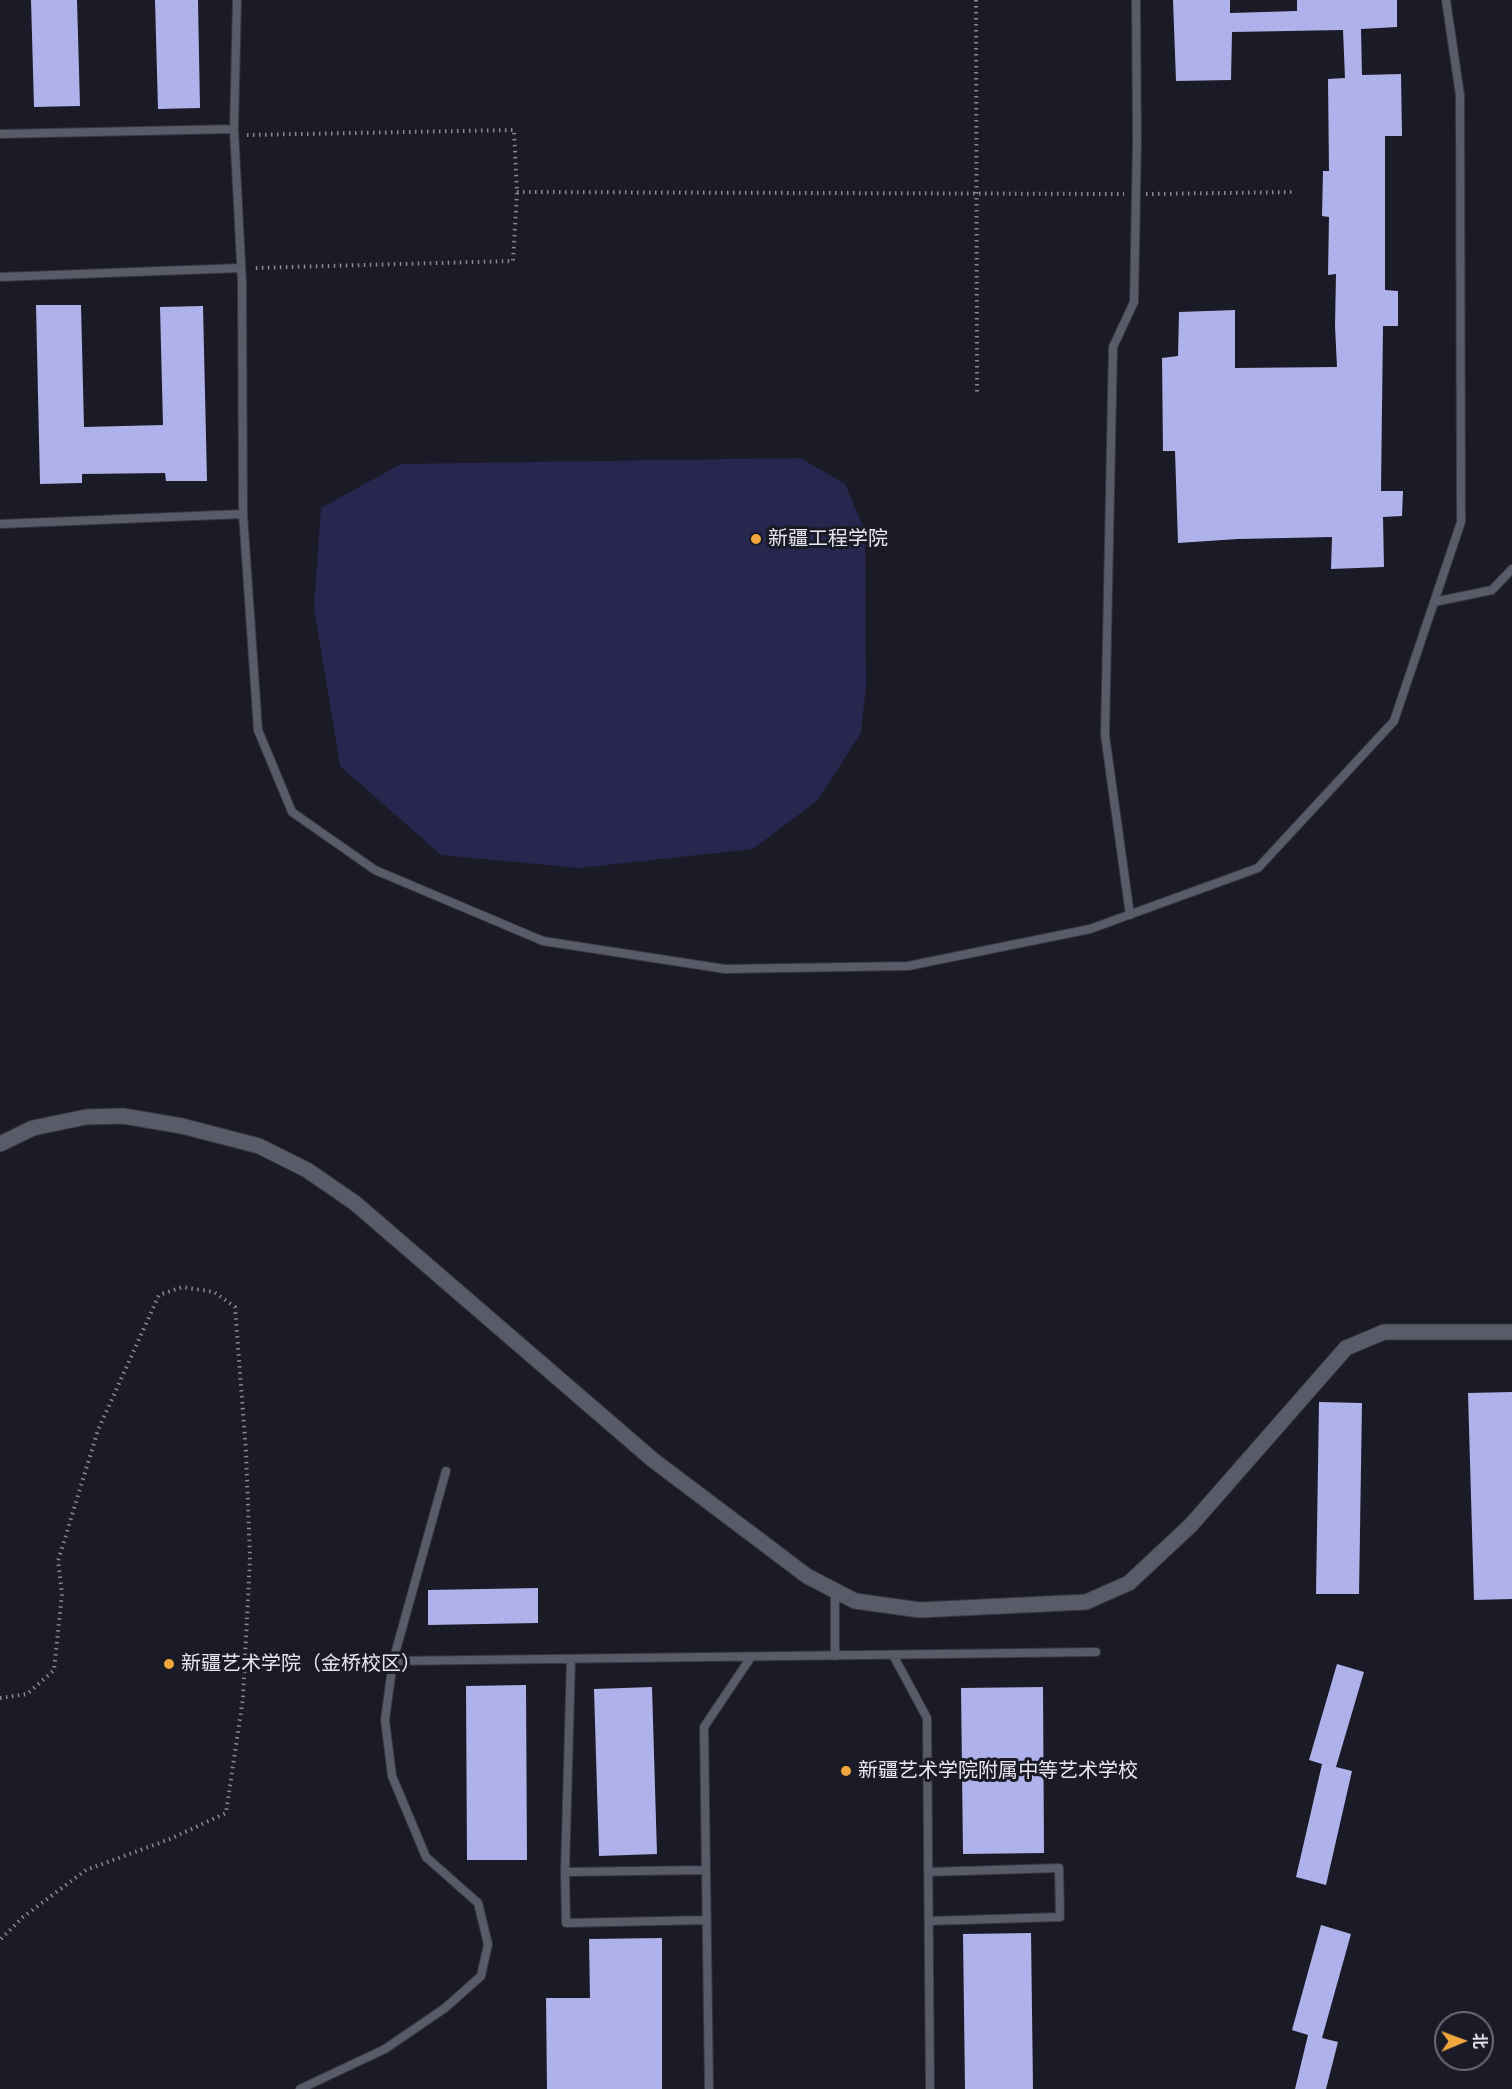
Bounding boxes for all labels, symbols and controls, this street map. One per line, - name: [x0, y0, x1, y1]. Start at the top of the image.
- place label: 新疆工程学院: [768, 527, 888, 551]
- marker: 新疆工程学院: [749, 532, 763, 546]
- place label: 新疆艺术学院（金桥校区）: [181, 1652, 421, 1676]
- marker: 新疆艺术学院（金桥校区）: [162, 1657, 176, 1671]
- place label: 新疆艺术学院附属中等艺术学校: [858, 1759, 1138, 1783]
- marker: 新疆艺术学院附属中等艺术学校: [839, 1764, 853, 1778]
- north arrow: [1434, 2011, 1494, 2071]
- text: 北: [1470, 2033, 1490, 2049]

